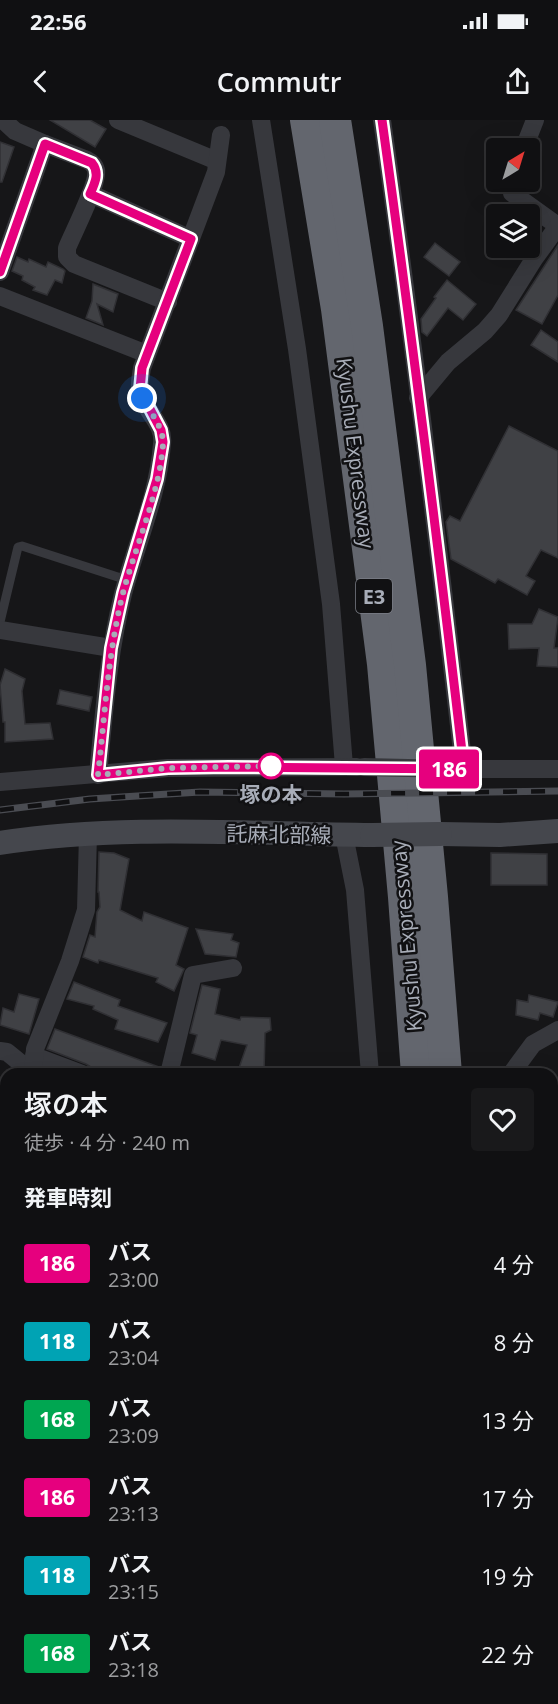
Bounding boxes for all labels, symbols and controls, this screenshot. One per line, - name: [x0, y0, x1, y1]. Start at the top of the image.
- text: 22:56: [30, 6, 87, 36]
- text: Commutr: [217, 63, 341, 100]
- icon: back: [24, 65, 57, 98]
- icon: share: [501, 65, 534, 98]
- north arrow: [486, 138, 540, 192]
- map controls: [486, 138, 540, 258]
- button: layers: [486, 204, 540, 258]
- street label: Kyushu Expressway: [330, 356, 382, 550]
- your location: [127, 383, 157, 413]
- road number: E3: [356, 579, 392, 613]
- line badge: 186: [414, 750, 484, 788]
- marker: 塚の本: [258, 753, 284, 779]
- text: 186: [431, 755, 467, 783]
- place label: 塚の本: [240, 780, 303, 808]
- street label: 託麻北部線: [226, 819, 332, 849]
- street label: Kyushu Expressway: [384, 839, 428, 1033]
- text: 塚の本: [24, 1085, 108, 1123]
- button: heart: [471, 1088, 534, 1151]
- text: 徒歩 · 4 分 · 240 m: [24, 1129, 190, 1156]
- text: 発車時刻: [24, 1182, 112, 1212]
- text: バス: [108, 1236, 152, 1266]
- text: 186: [39, 1249, 75, 1277]
- text: 4 分: [494, 1249, 534, 1279]
- text: 23:00: [108, 1266, 159, 1293]
- text: バス: [108, 1314, 152, 1344]
- text: 118: [39, 1327, 75, 1355]
- text: 8 分: [494, 1327, 534, 1357]
- text: 23:04: [108, 1344, 159, 1371]
- text: バス: [108, 1392, 152, 1422]
- text: 168: [39, 1405, 75, 1433]
- text: 13 分: [481, 1405, 534, 1435]
- text: 23:09: [108, 1422, 159, 1449]
- text: バス: [108, 1470, 152, 1500]
- text: 186: [39, 1483, 75, 1511]
- text: 17 分: [481, 1483, 534, 1513]
- text: 23:13: [108, 1500, 159, 1527]
- text: バス: [108, 1548, 152, 1578]
- text: 118: [39, 1561, 75, 1589]
- text: 19 分: [481, 1561, 534, 1591]
- text: 23:15: [108, 1578, 159, 1605]
- text: バス: [108, 1626, 152, 1656]
- text: 168: [39, 1639, 75, 1667]
- text: 22 分: [481, 1639, 534, 1669]
- text: 23:18: [108, 1656, 159, 1683]

